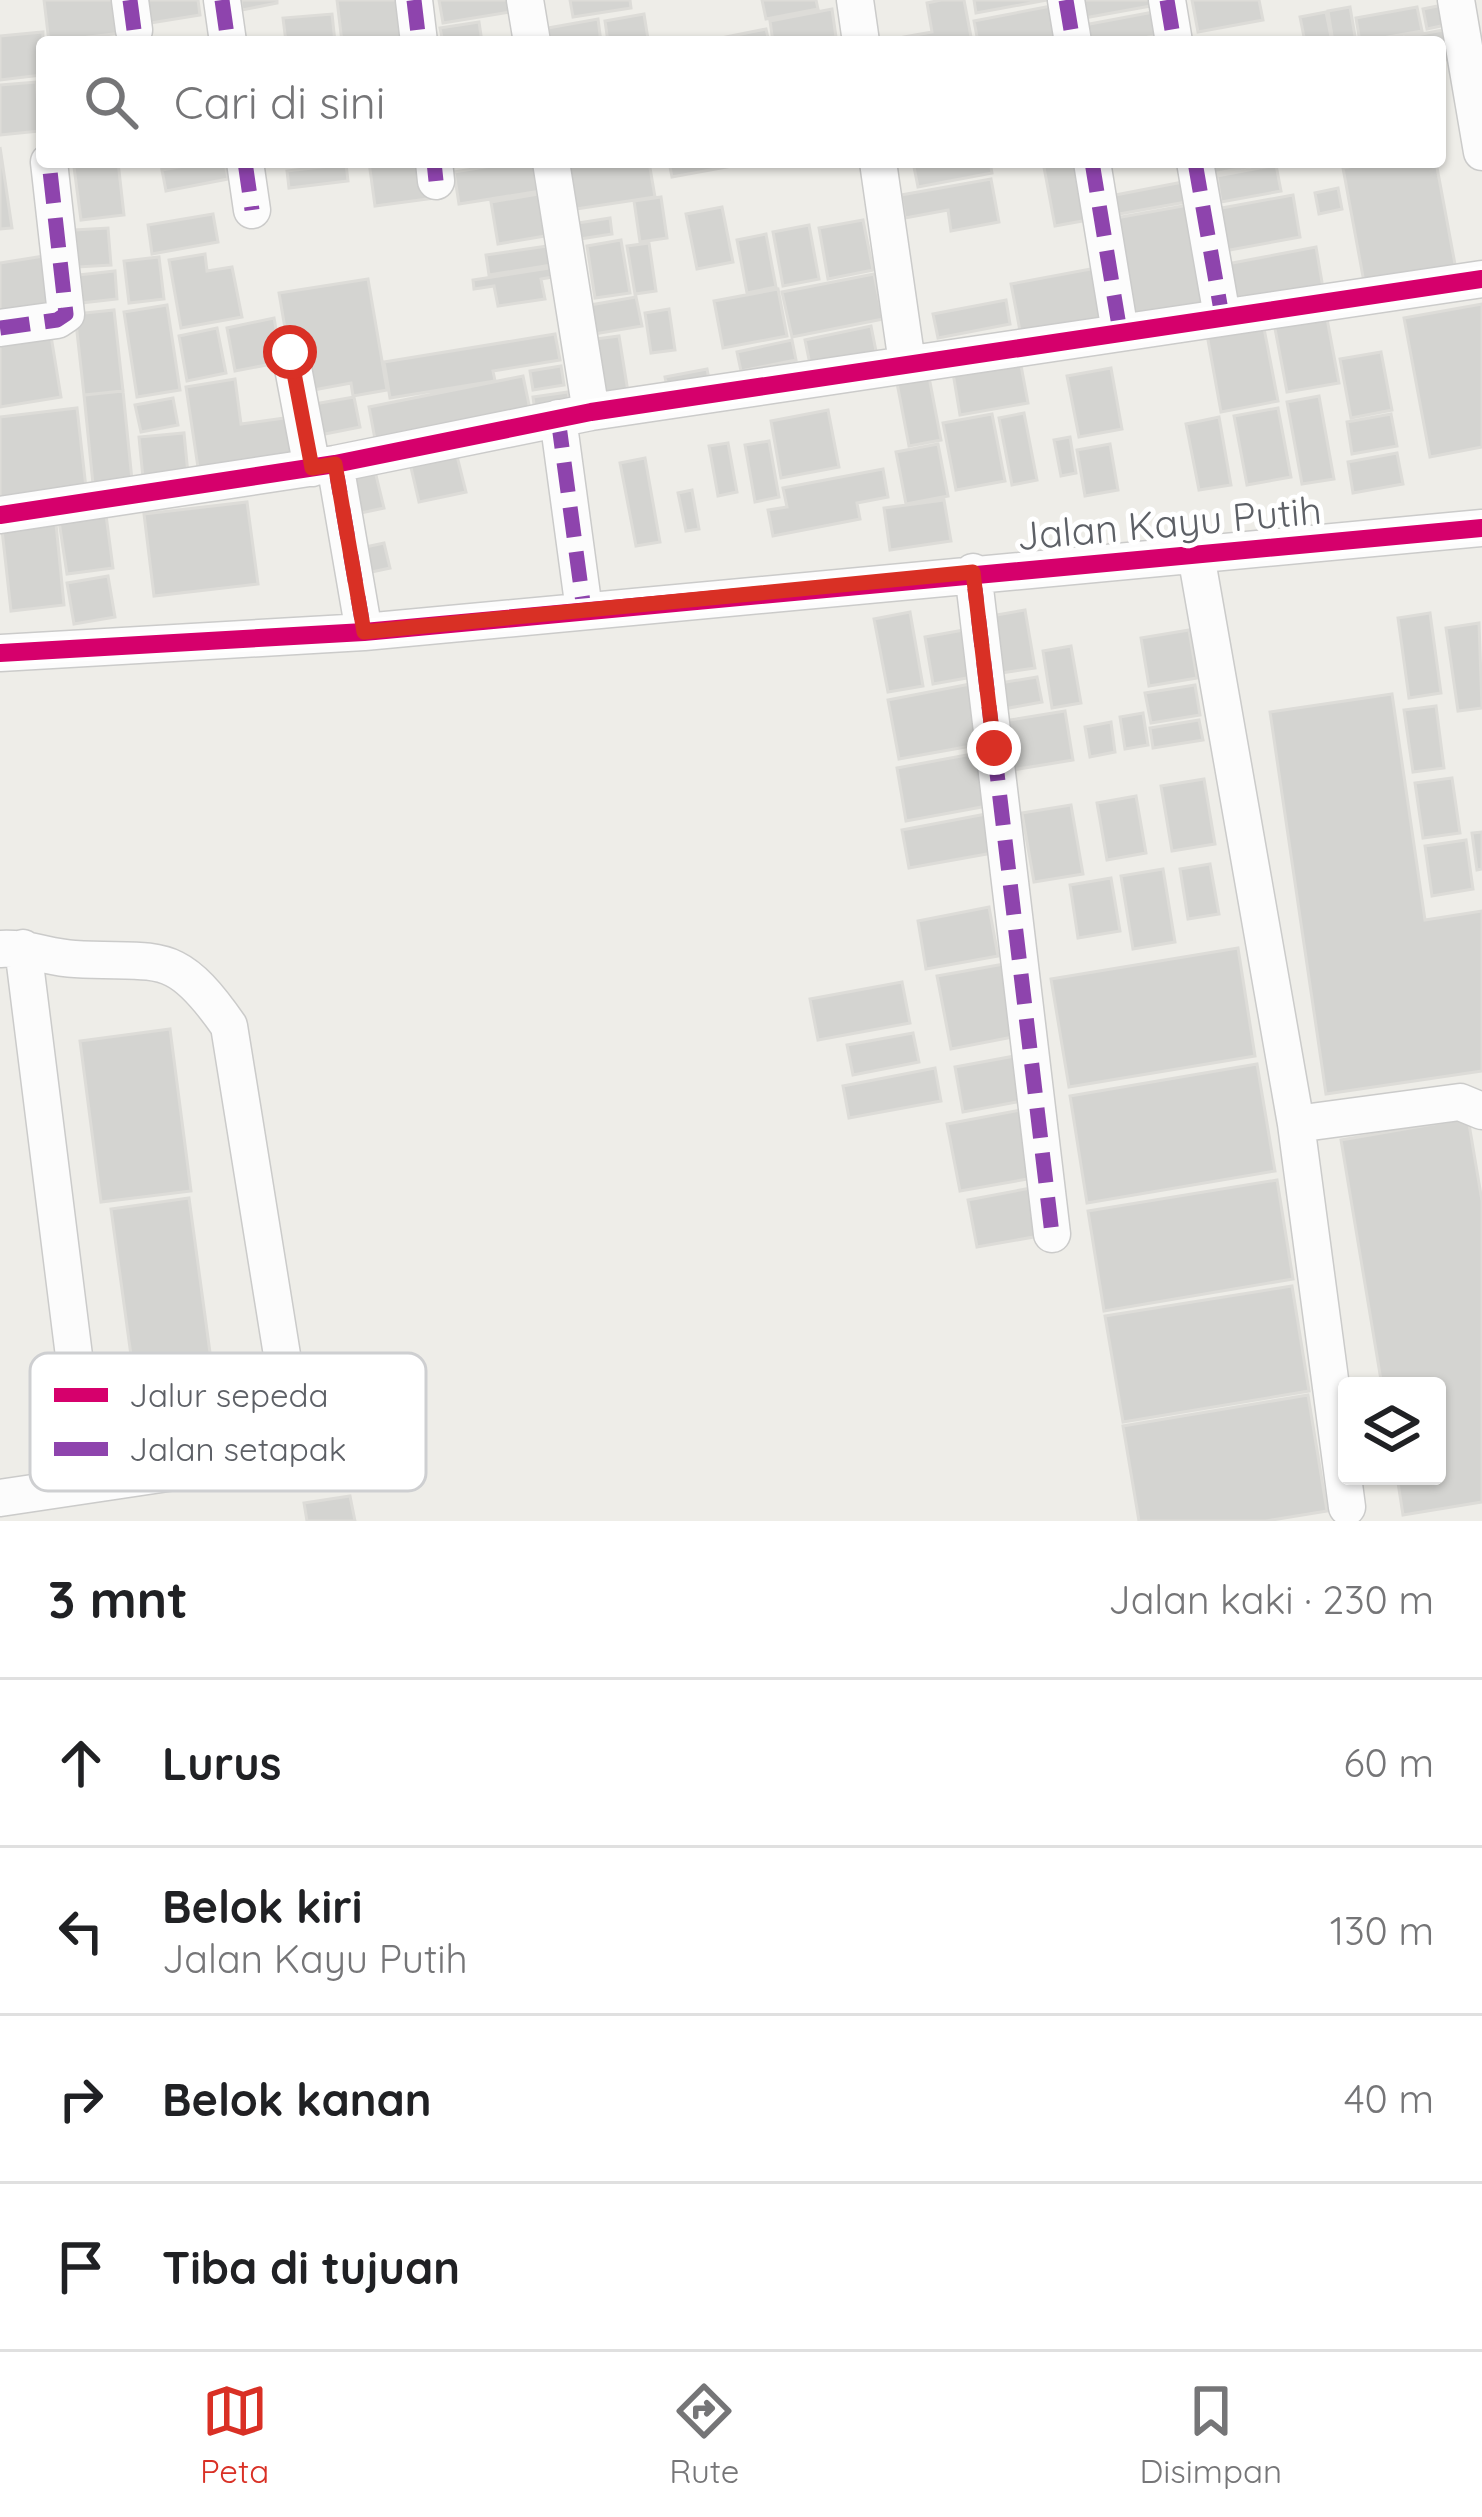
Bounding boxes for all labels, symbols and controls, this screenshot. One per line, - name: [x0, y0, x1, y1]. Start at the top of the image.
- search box: [36, 36, 1446, 168]
- icon: search: [78, 69, 144, 135]
- text: Cari di sini: [174, 74, 385, 130]
- route start: [263, 325, 317, 379]
- street label: Jalan Kayu Putih: [1015, 485, 1323, 560]
- route end: [967, 721, 1021, 775]
- legend: [30, 1353, 426, 1491]
- text: Jalur sepeda: [129, 1374, 329, 1415]
- map controls: [1338, 1377, 1446, 1485]
- button: layers: [1338, 1377, 1446, 1485]
- text: Jalan setapak: [129, 1428, 347, 1469]
- text: 3 mnt: [48, 1567, 188, 1631]
- text: Jalan kaki · 230 m: [1108, 1575, 1434, 1624]
- icon: ahead: [48, 1730, 114, 1796]
- text: Lurus: [162, 1735, 281, 1791]
- text: 60 m: [1344, 1738, 1434, 1787]
- text: Belok kiri: [162, 1878, 362, 1934]
- icon: left: [48, 1898, 114, 1964]
- text: 130 m: [1330, 1906, 1434, 1955]
- text: Jalan Kayu Putih: [162, 1934, 468, 1983]
- icon: right: [48, 2066, 114, 2132]
- text: Belok kanan: [162, 2071, 432, 2127]
- text: 40 m: [1344, 2074, 1434, 2123]
- icon: arrive: [48, 2234, 114, 2300]
- text: Tiba di tujuan: [162, 2239, 460, 2295]
- tab: Peta: [200, 2378, 269, 2491]
- tab: Rute: [669, 2378, 739, 2491]
- tab: Disimpan: [1139, 2378, 1282, 2491]

